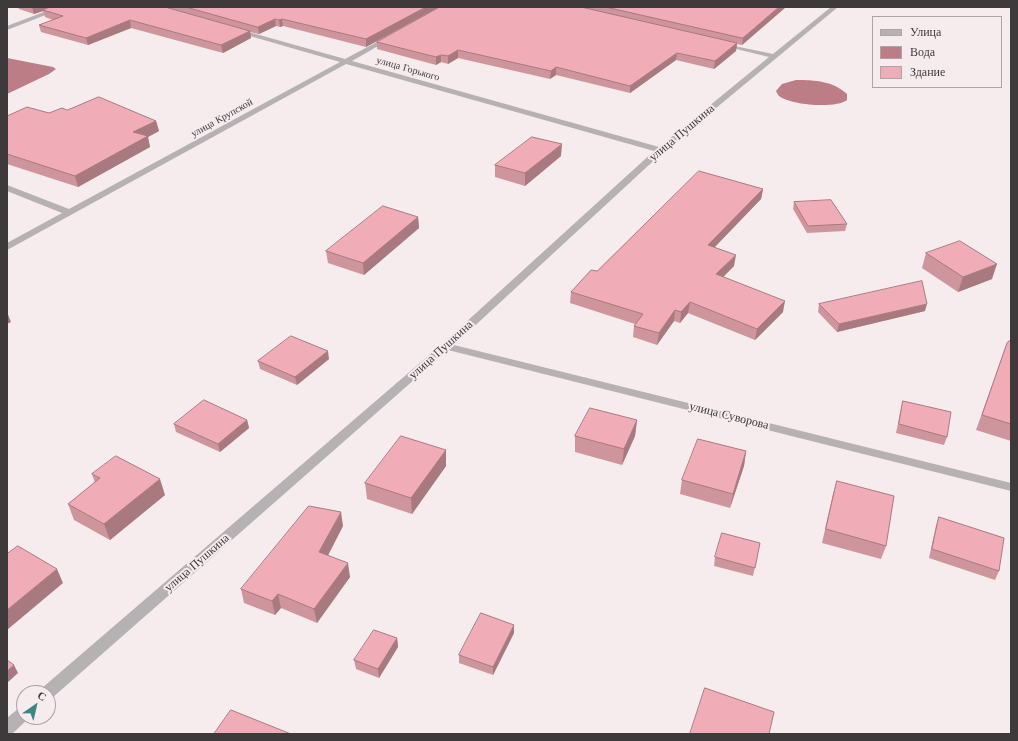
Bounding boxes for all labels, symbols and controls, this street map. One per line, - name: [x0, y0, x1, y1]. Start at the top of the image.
- legend: [872, 16, 1002, 88]
- text: Улица: [910, 24, 941, 39]
- text: Вода: [910, 44, 935, 59]
- street label: улица Горького: [375, 54, 441, 84]
- text: Здание: [910, 64, 945, 79]
- street label: улица Крупской: [189, 96, 255, 140]
- street label: улица Пушкина: [646, 101, 718, 165]
- street label: улица Пушкина: [406, 318, 476, 382]
- street label: улица Суворова: [688, 399, 770, 433]
- street label: улица Пушкина: [162, 531, 232, 595]
- north arrow: [16, 685, 56, 725]
- text: С: [35, 688, 49, 704]

